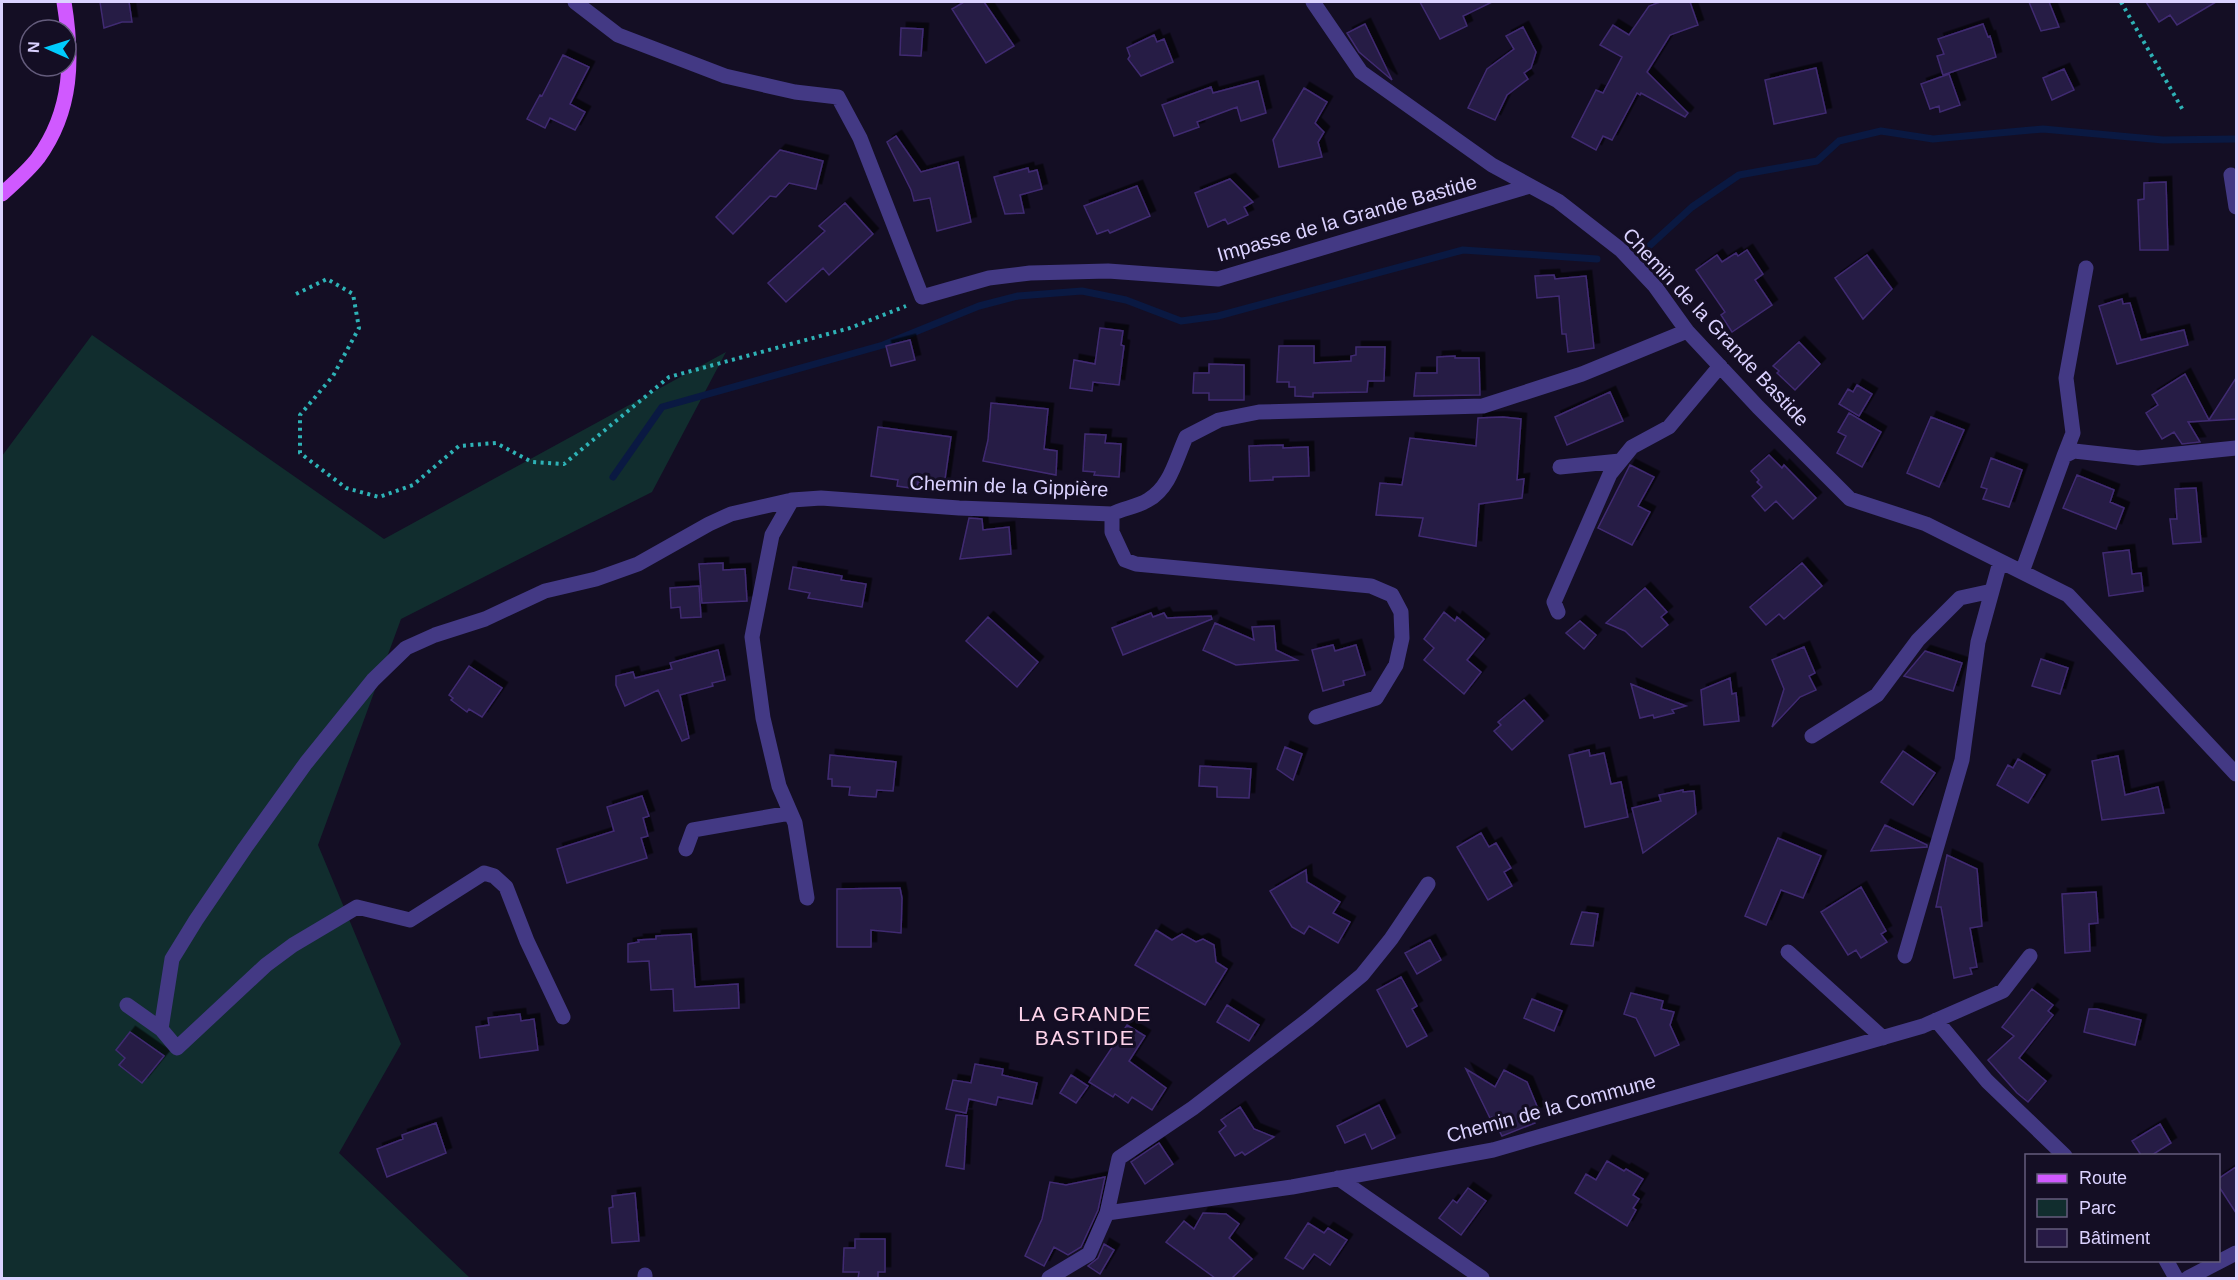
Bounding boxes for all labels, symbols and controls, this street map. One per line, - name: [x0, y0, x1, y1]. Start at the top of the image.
- north arrow: [18, 18, 78, 78]
- text: N: [25, 41, 42, 53]
- street label: Impasse de la Grande Bastide: [1215, 170, 1479, 266]
- street label: Chemin de la Grande Bastide: [1618, 224, 1814, 430]
- street label: Chemin de la Gippière: [909, 472, 1109, 500]
- district label: LA GRANDE BASTIDE: [1018, 1002, 1152, 1049]
- street label: Chemin de la Commune: [1444, 1069, 1658, 1147]
- legend: [2025, 1154, 2220, 1262]
- text: Route: [2079, 1168, 2127, 1188]
- text: Parc: [2079, 1198, 2116, 1218]
- text: Bâtiment: [2079, 1228, 2150, 1248]

